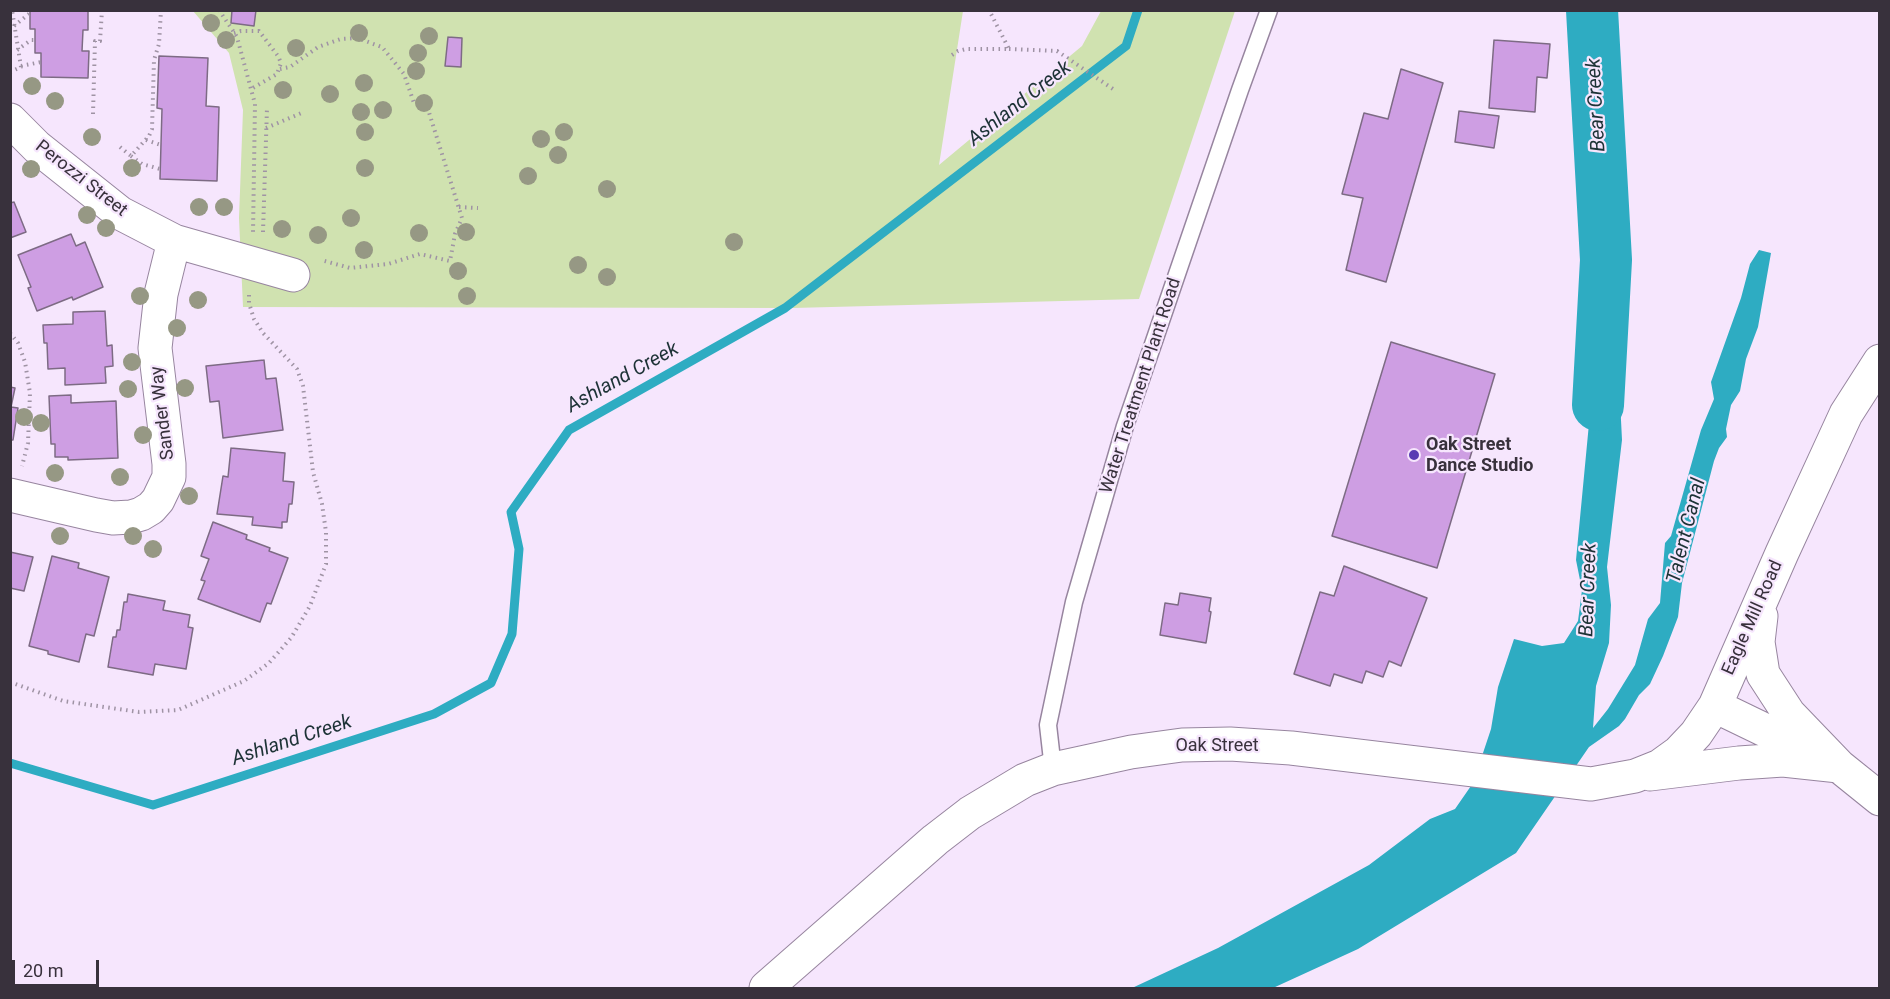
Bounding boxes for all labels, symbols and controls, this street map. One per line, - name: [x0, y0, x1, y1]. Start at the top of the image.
- water label: Ashland Creek: [964, 56, 1076, 152]
- water label: Bear Creek: [1583, 58, 1611, 152]
- street label: Perozzi Street: [31, 136, 131, 222]
- street label: Water Treatment Plant Road: [1096, 275, 1186, 497]
- water label: Ashland Creek: [563, 337, 683, 419]
- street label: Sander Way: [147, 365, 179, 461]
- place label: Oak Street Dance Studio: [1426, 434, 1533, 476]
- marker: Oak Street Dance Studio: [1407, 448, 1421, 462]
- water label: Talent Canal: [1662, 476, 1712, 586]
- water label: Bear Creek: [1575, 543, 1603, 637]
- street label: Eagle Mill Road: [1718, 557, 1788, 679]
- water label: Ashland Creek: [229, 710, 355, 772]
- street label: Oak Street: [1175, 735, 1259, 757]
- scale bar: [15, 948, 102, 986]
- text: 20 m: [23, 960, 63, 981]

